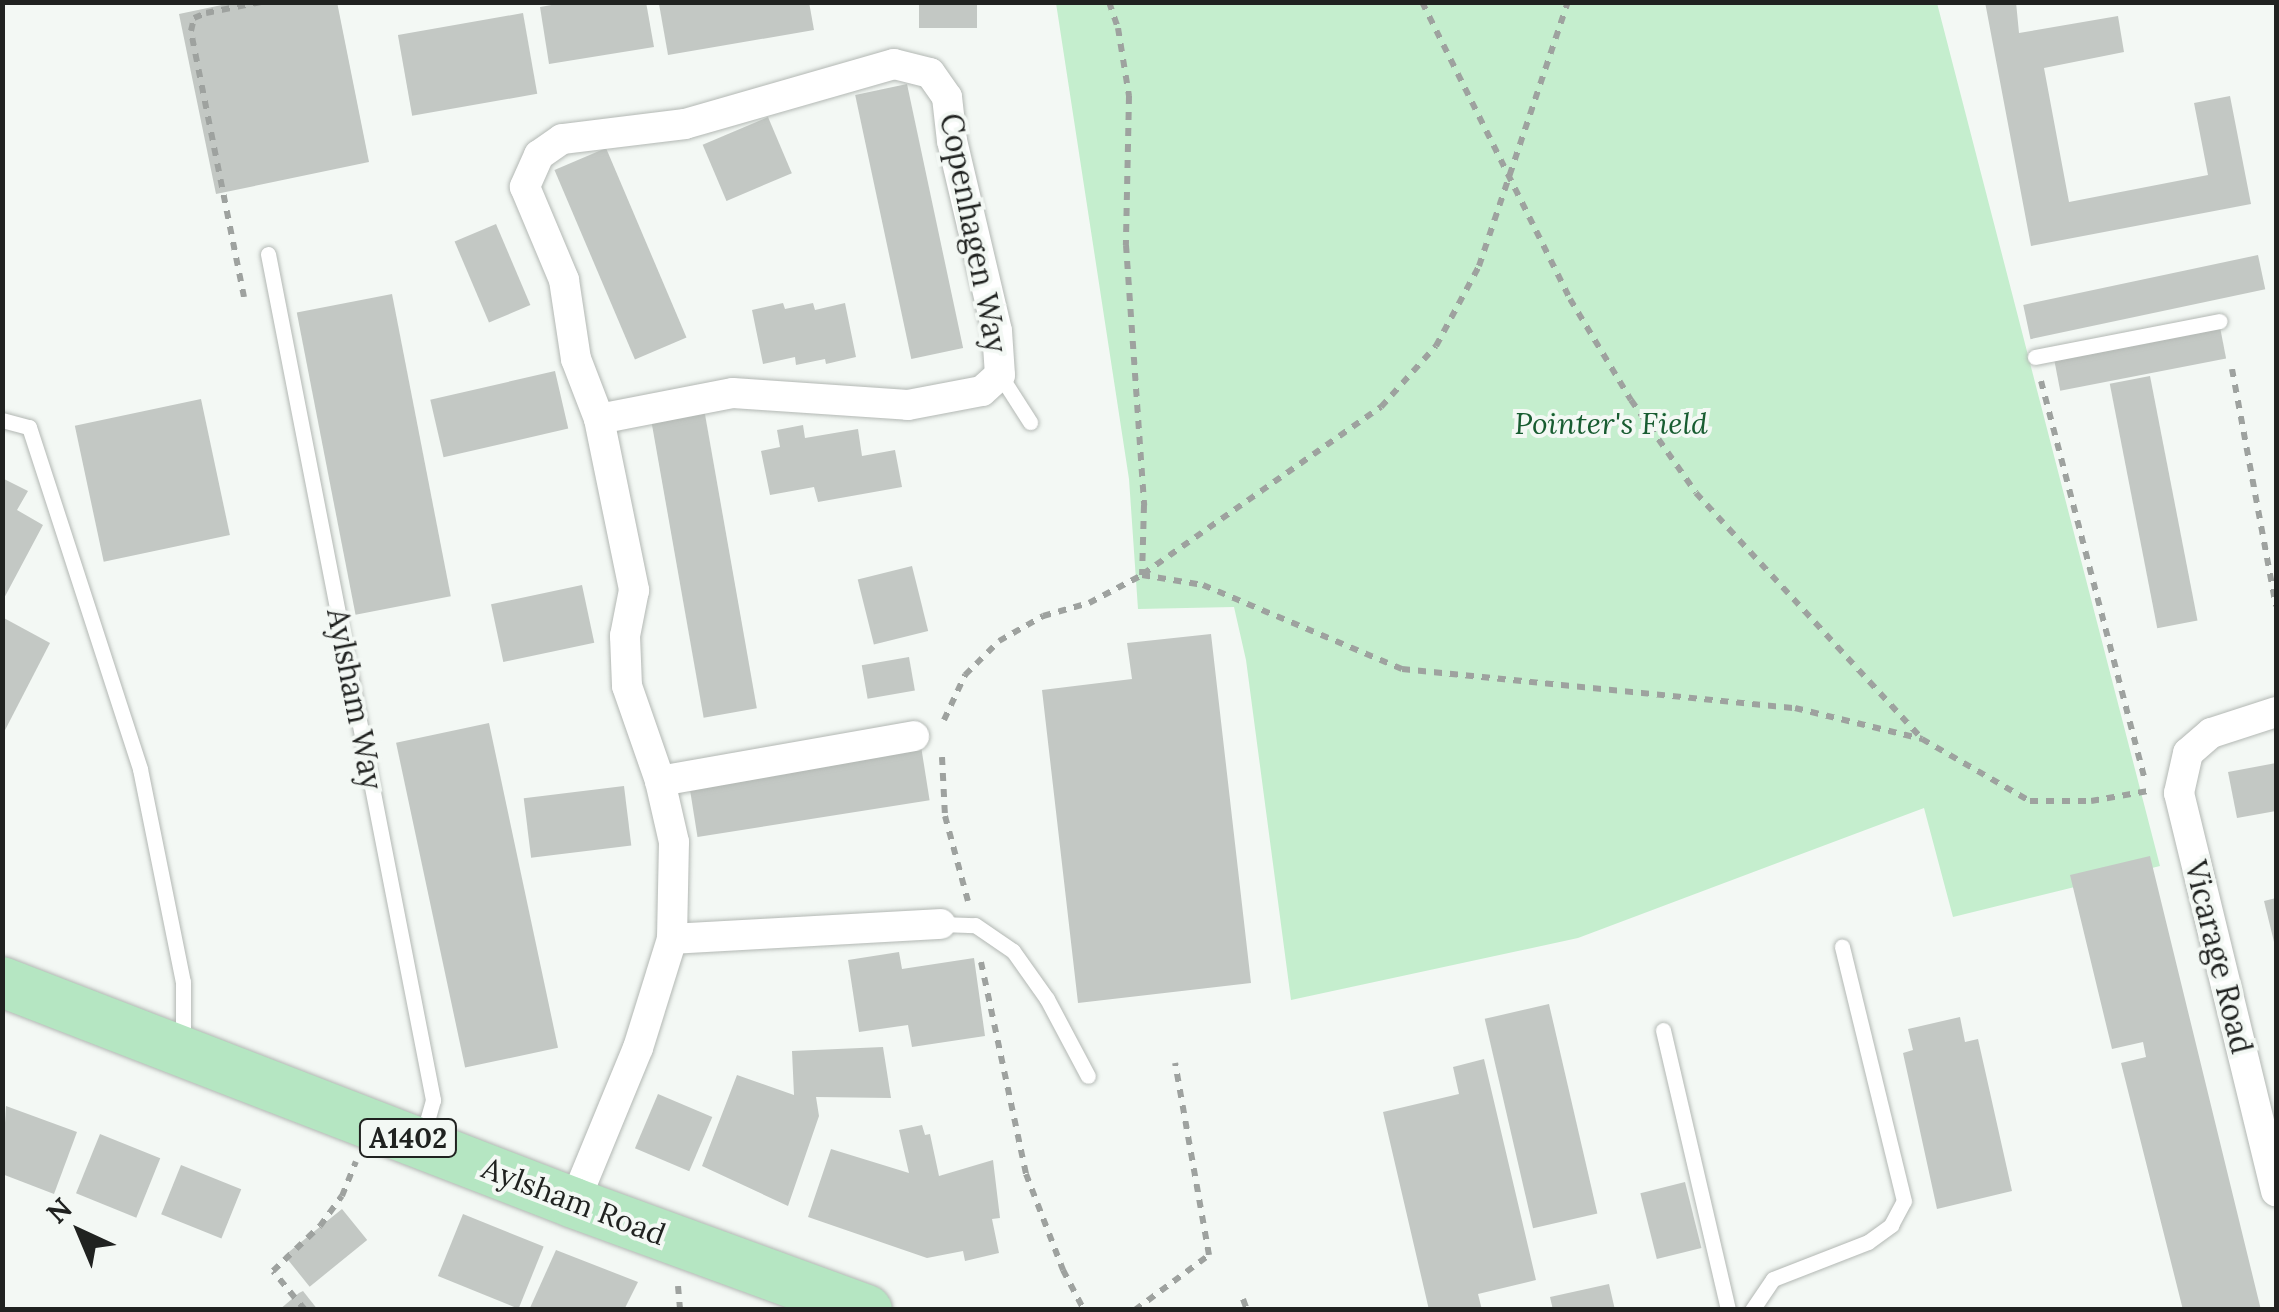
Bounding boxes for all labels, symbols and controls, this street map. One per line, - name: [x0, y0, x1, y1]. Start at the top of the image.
- street label: Copenhagen Way: [933, 110, 1015, 356]
- park label: Pointer's Field: [1514, 405, 1708, 441]
- street label: Aylsham Way: [320, 605, 390, 793]
- street label: Vicarage Road: [2178, 857, 2260, 1057]
- road number: A1402: [358, 1115, 458, 1161]
- street label: Aylsham Road: [477, 1149, 671, 1253]
- north arrow: [30, 1182, 130, 1282]
- text: N: [39, 1190, 79, 1231]

